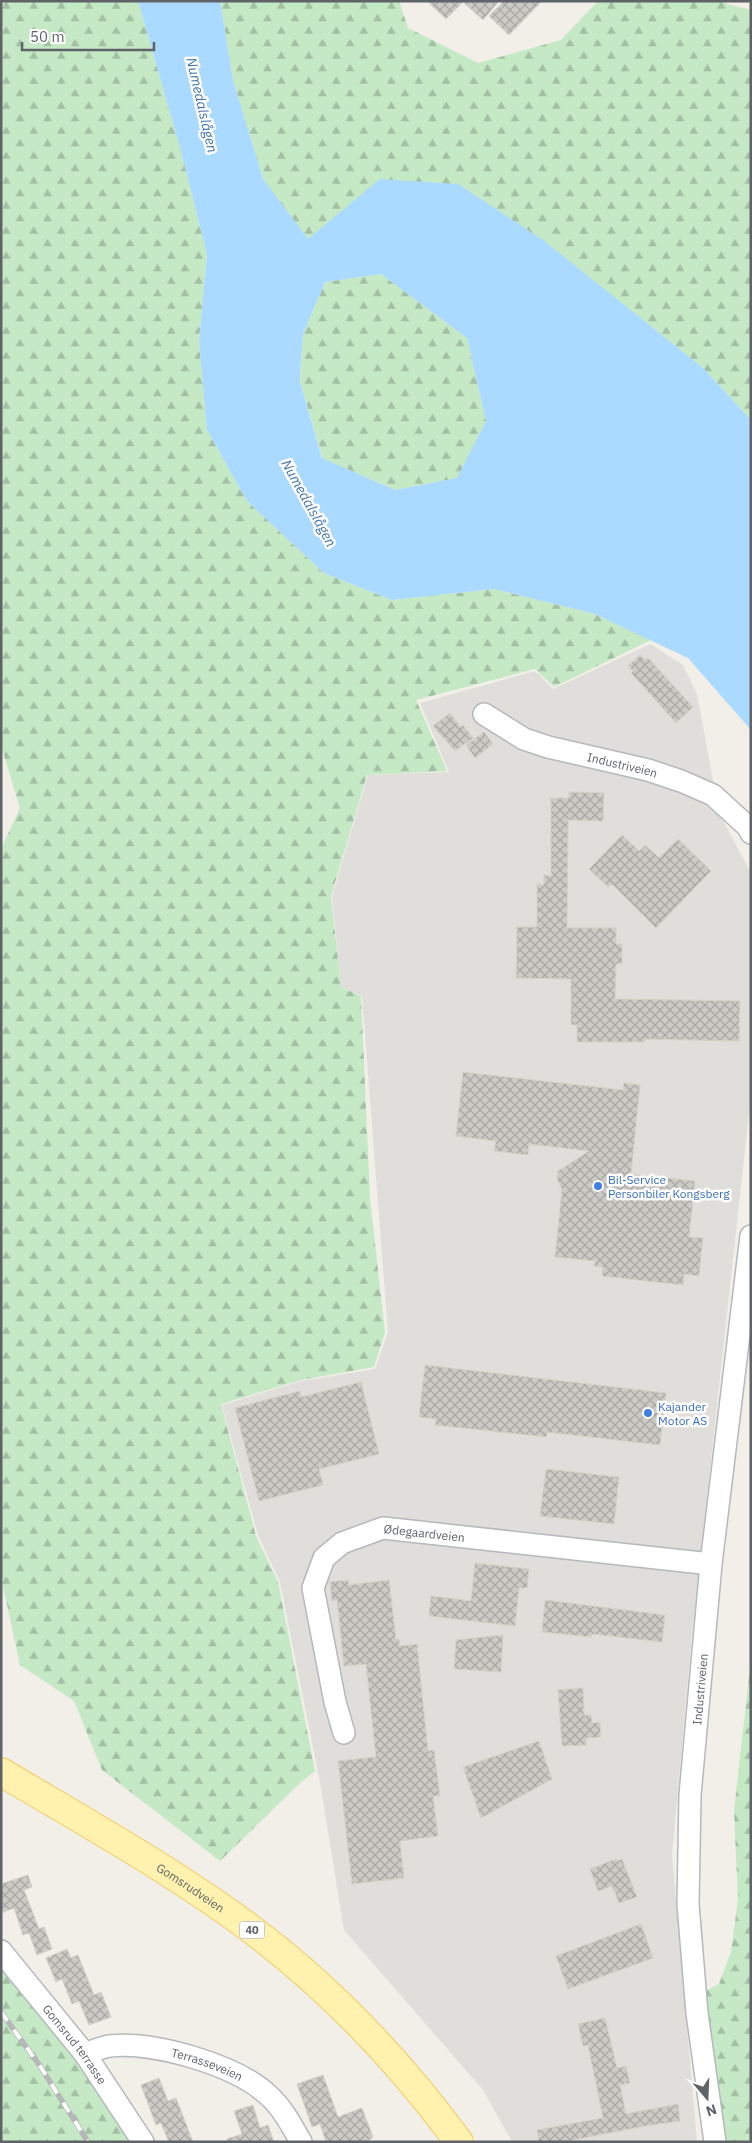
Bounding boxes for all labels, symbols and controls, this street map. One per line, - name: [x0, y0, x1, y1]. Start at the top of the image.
- scale bar: [22, 20, 155, 52]
- text: 50 m: [30, 27, 65, 46]
- water label: Numedalslågen: [182, 56, 222, 154]
- water label: Numedalslågen: [278, 456, 340, 550]
- street label: Industriveien: [586, 749, 660, 780]
- place label: Bil-Service Personbiler Kongsberg: [608, 1172, 730, 1201]
- marker: Bil-Service Personbiler Kongsberg: [592, 1180, 604, 1192]
- place label: Kajander Motor AS: [658, 1399, 707, 1428]
- marker: Kajander Motor AS: [642, 1407, 654, 1419]
- street label: Ødegaardveien: [383, 1521, 466, 1544]
- street label: Industriveien: [689, 1653, 710, 1725]
- street label: Gomsrudveien: [154, 1859, 228, 1915]
- road number: 40: [240, 1922, 264, 1938]
- street label: Gomsrud terrasse: [40, 2001, 110, 2087]
- street label: Terrasseveien: [170, 2044, 245, 2084]
- north arrow: [682, 2073, 732, 2123]
- text: N: [704, 2100, 719, 2120]

